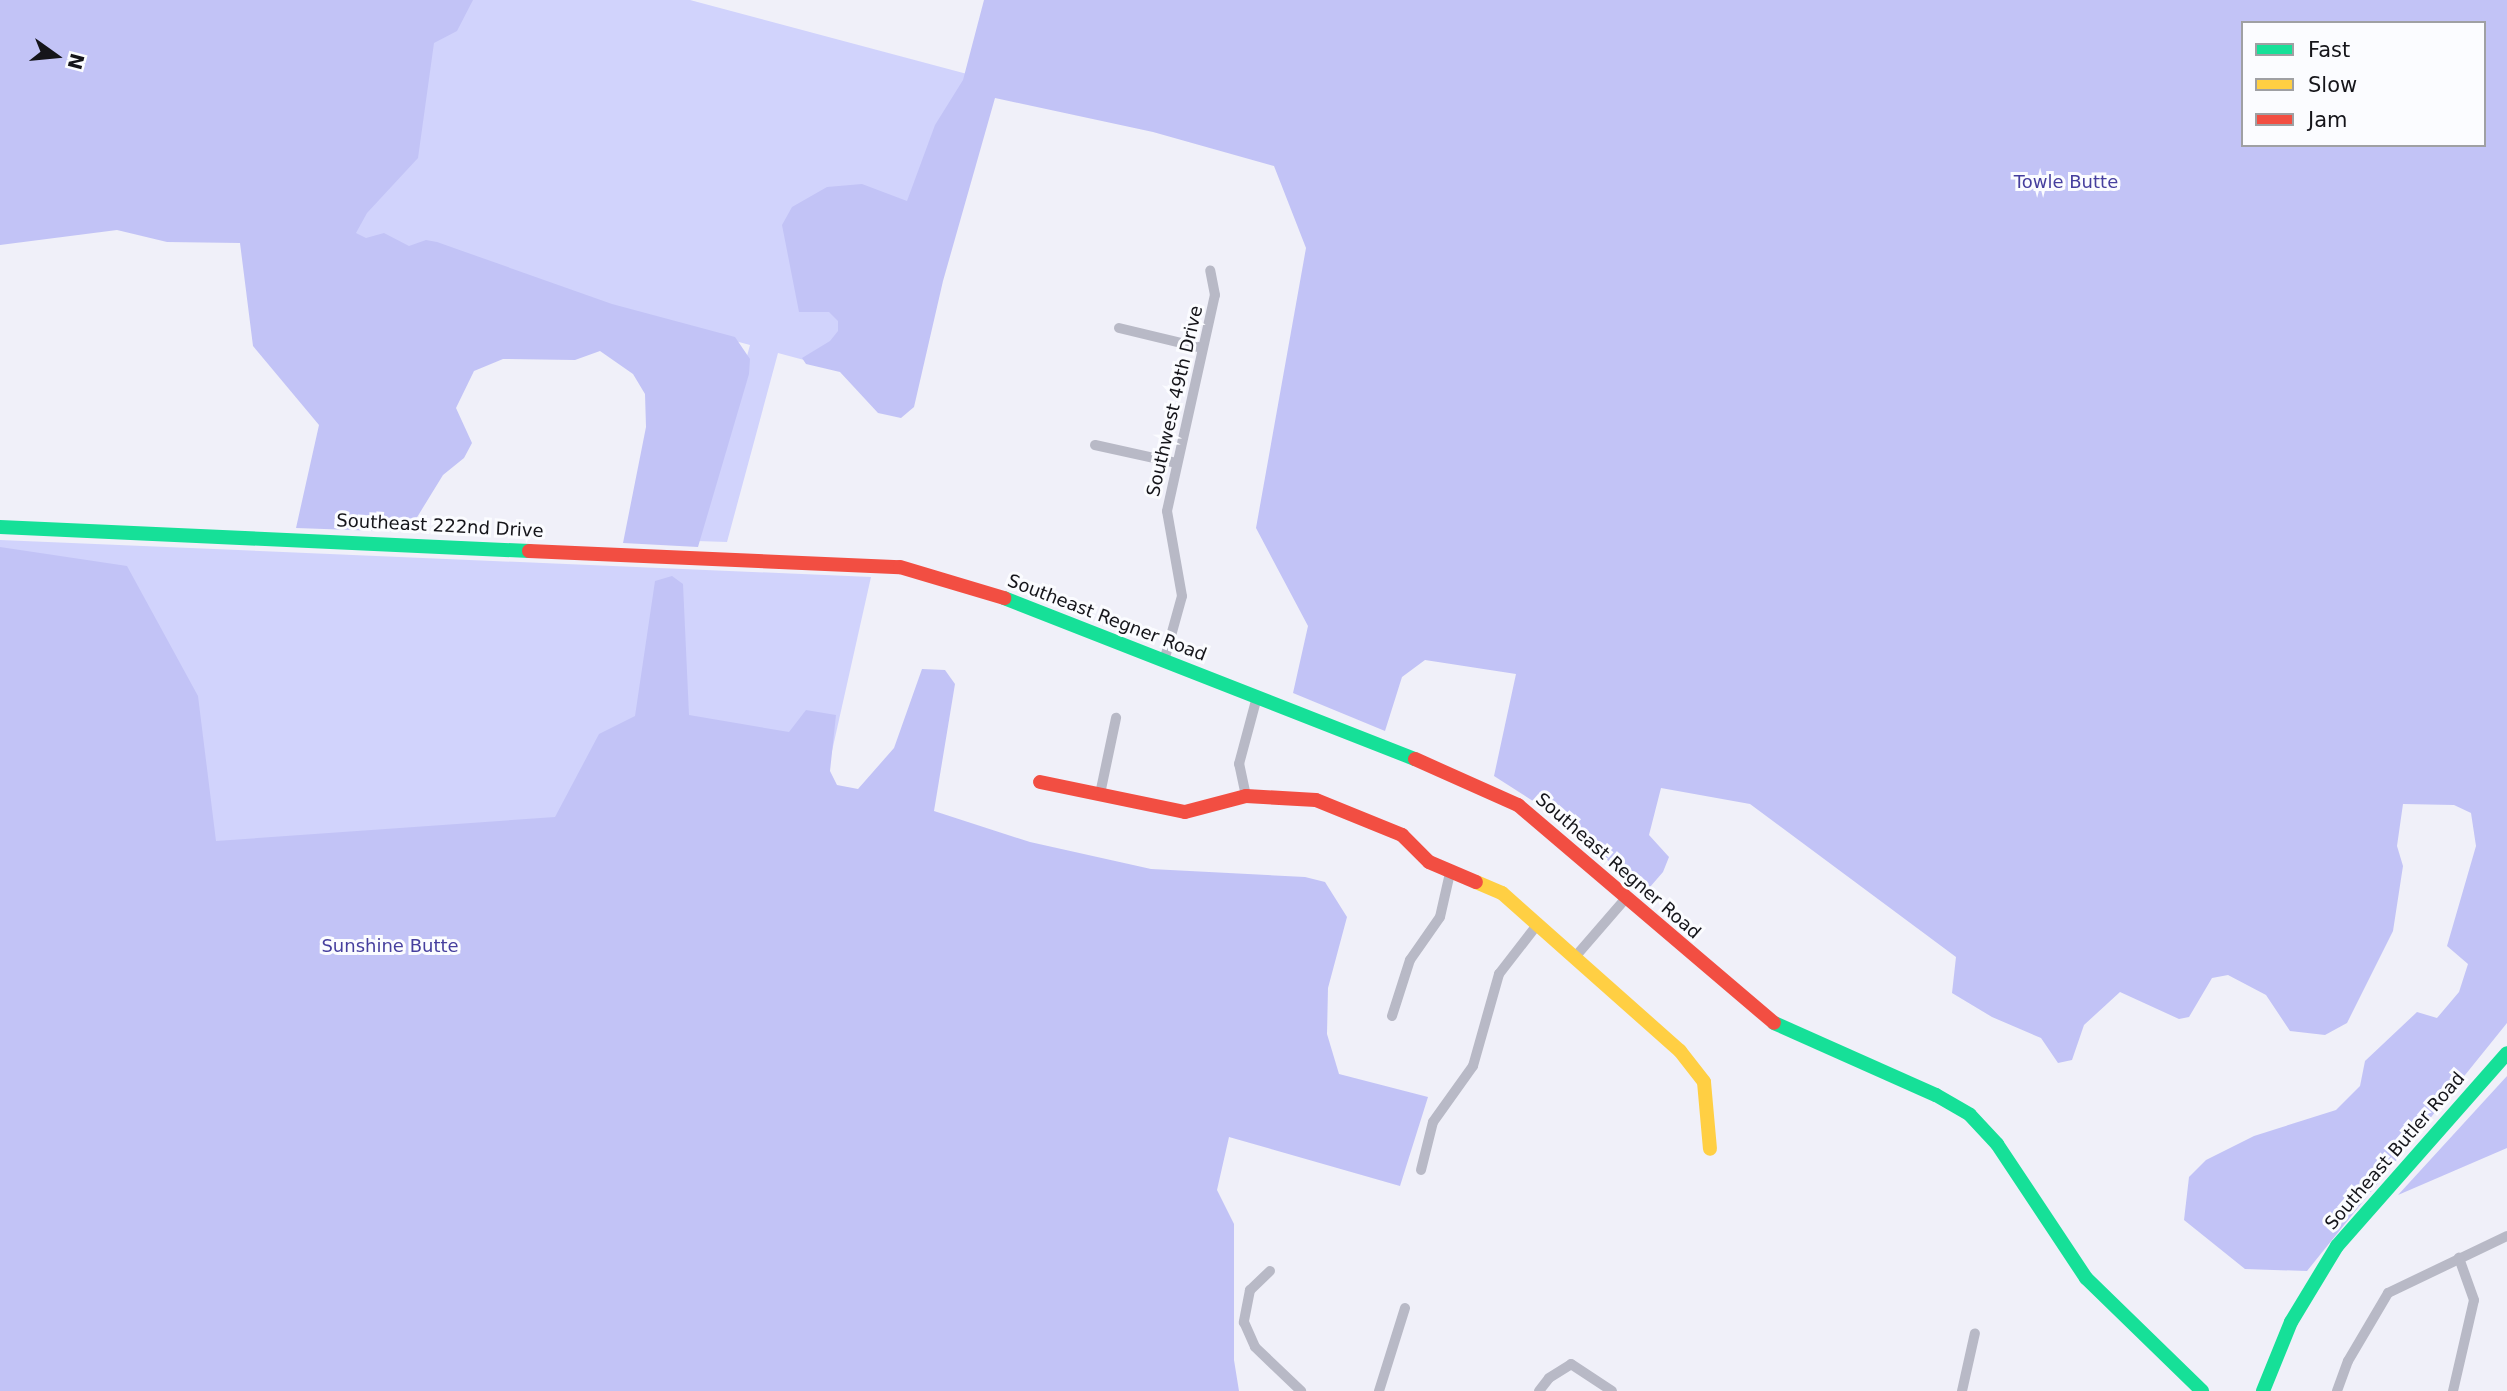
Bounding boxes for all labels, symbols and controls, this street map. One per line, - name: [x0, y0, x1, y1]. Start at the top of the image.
- north arrow: [21, 21, 91, 91]
- legend: [2241, 21, 2486, 147]
- text: Fast: [2308, 38, 2350, 62]
- text: N: [64, 51, 89, 72]
- text: Slow: [2308, 73, 2357, 97]
- text: Jam: [2308, 108, 2348, 132]
- park label: Towle Butte: [2014, 171, 2118, 193]
- street label: Southwest 49th Drive: [1143, 303, 1207, 499]
- street label: Southeast 222nd Drive: [336, 510, 544, 542]
- street label: Southeast Regner Road: [1004, 570, 1210, 666]
- street label: Southeast Regner Road: [1531, 788, 1705, 944]
- park label: Sunshine Butte: [321, 935, 459, 957]
- street label: Southeast Butler Road: [2321, 1068, 2469, 1234]

